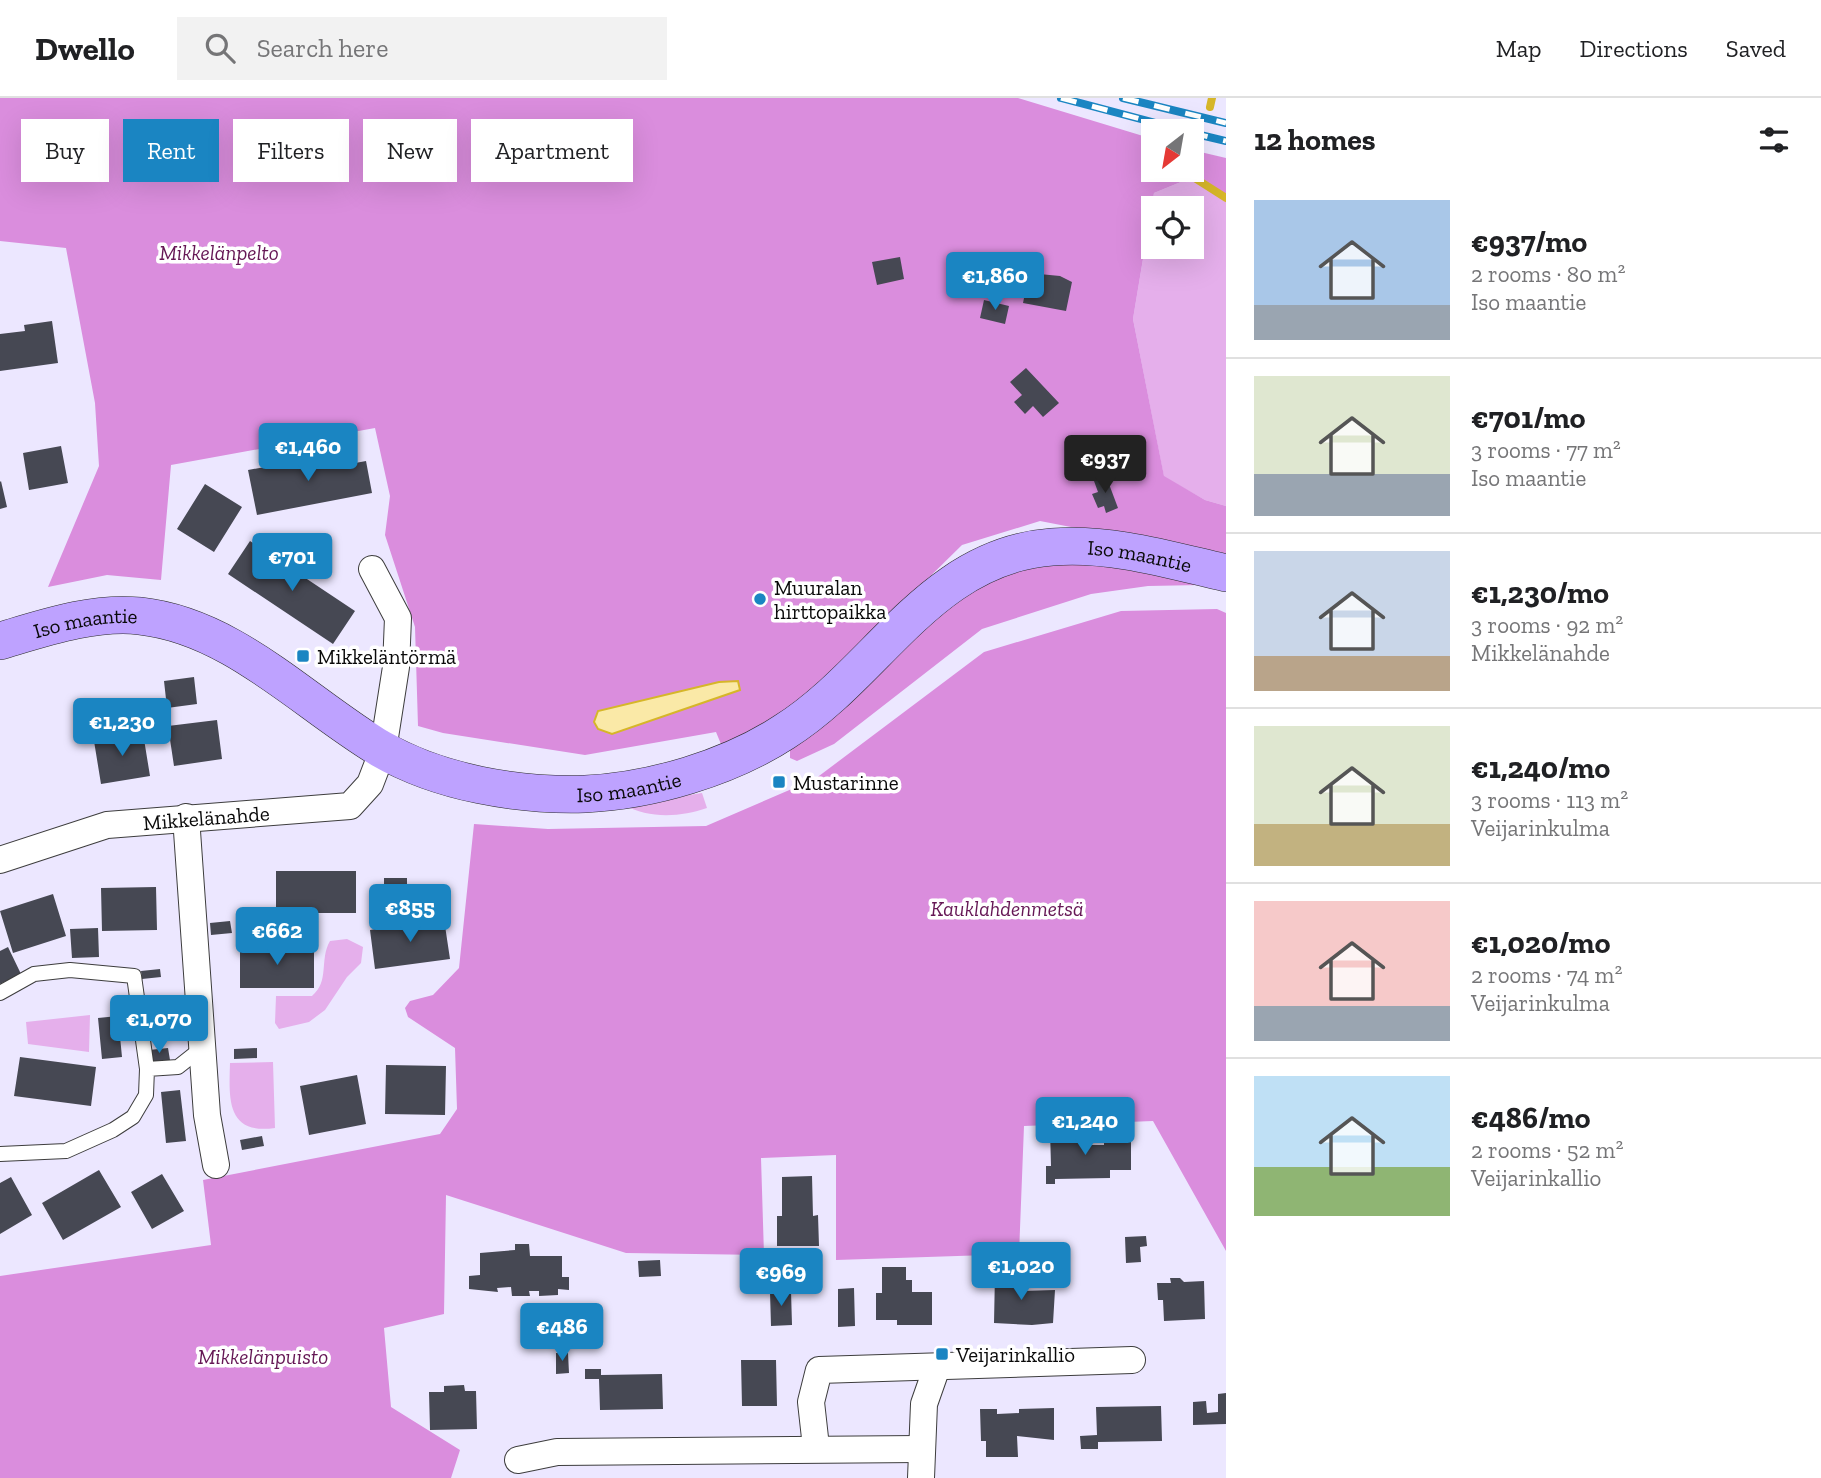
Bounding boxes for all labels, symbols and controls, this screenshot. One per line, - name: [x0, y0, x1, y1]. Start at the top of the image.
- search box: [177, 17, 667, 80]
- text: Dwello: [35, 29, 135, 68]
- icon: search: [201, 29, 239, 67]
- text: Search here: [257, 32, 388, 64]
- text: Map: [1496, 34, 1542, 63]
- text: Directions: [1580, 34, 1688, 63]
- text: Saved: [1726, 34, 1786, 63]
- chip: Buy: [21, 119, 109, 182]
- chip: Rent: [123, 119, 219, 182]
- chip: Filters: [233, 119, 349, 182]
- chip: New: [363, 119, 457, 182]
- chip: Apartment: [471, 119, 633, 182]
- north arrow: [1141, 119, 1204, 182]
- map controls: [1141, 119, 1204, 259]
- icon: filters: [1755, 121, 1793, 159]
- text: 12 homes: [1254, 122, 1376, 158]
- button: locate: [1141, 196, 1204, 259]
- text: €937/mo: [1471, 224, 1587, 260]
- icon: home: [1310, 228, 1394, 312]
- park label: Mikkelänpelto: [159, 240, 279, 265]
- pin: €1,860: [938, 252, 1052, 312]
- text: 2 rooms · 80 m²: [1471, 260, 1625, 288]
- text: €1,860: [962, 261, 1028, 289]
- text: Iso maantie: [1471, 288, 1586, 316]
- text: €701/mo: [1471, 400, 1585, 436]
- icon: home: [1310, 404, 1394, 488]
- pin: €1,460: [251, 424, 365, 483]
- text: €1,460: [275, 432, 341, 460]
- pin: €937: [1064, 436, 1146, 495]
- text: 3 rooms · 77 m²: [1471, 436, 1621, 464]
- text: €937: [1080, 444, 1130, 472]
- text: Iso maantie: [1471, 464, 1586, 492]
- pin: €701: [251, 533, 333, 593]
- street label: Iso maantie: [1087, 534, 1194, 577]
- text: €701: [268, 542, 316, 570]
- place label: Muuralan hirttopaikka: [774, 575, 886, 624]
- text: €1,230/mo: [1471, 575, 1609, 611]
- icon: home: [1310, 579, 1394, 663]
- marker: Muuralan hirttopaikka: [752, 591, 768, 607]
- street label: Iso maantie: [30, 603, 138, 643]
- text: 3 rooms · 92 m²: [1471, 611, 1623, 639]
- text: Mikkelänahde: [1471, 639, 1610, 667]
- place label: Mikkeläntörmä: [317, 644, 456, 669]
- marker: Mikkeläntörmä: [295, 648, 311, 664]
- pin: €1,230: [65, 698, 179, 758]
- text: €1,230: [89, 707, 155, 735]
- text: €1,240/mo: [1471, 750, 1610, 786]
- icon: home: [1310, 754, 1394, 838]
- street label: Iso maantie: [576, 766, 684, 807]
- place label: Mustarinne: [793, 770, 899, 795]
- marker: Mustarinne: [771, 774, 787, 790]
- text: 3 rooms · 113 m²: [1471, 786, 1628, 814]
- street label: Mikkelänahde: [142, 800, 270, 835]
- text: Veijarinkulma: [1471, 814, 1610, 842]
- pin: €855: [369, 884, 451, 944]
- text: €855: [385, 893, 435, 921]
- park label: Kauklahdenmetsä: [930, 896, 1084, 921]
- pin: €662: [236, 908, 318, 967]
- text: €662: [252, 916, 302, 944]
- text: €1,020/mo: [1471, 925, 1610, 961]
- icon: home: [1310, 929, 1394, 1013]
- text: 2 rooms · 74 m²: [1471, 961, 1622, 989]
- text: Veijarinkulma: [1471, 989, 1610, 1017]
- pin: €1,070: [102, 996, 216, 1055]
- text: €1,070: [126, 1004, 192, 1032]
- pin: €1,240: [1028, 1098, 1142, 1157]
- text: €486/mo: [1471, 1100, 1591, 1136]
- icon: home: [1310, 1104, 1394, 1188]
- text: €1,240: [1052, 1106, 1118, 1134]
- text: 2 rooms · 52 m²: [1471, 1136, 1623, 1164]
- text: Veijarinkallio: [1471, 1164, 1601, 1192]
- pin: €1,020: [964, 1242, 1078, 1302]
- pin: €969: [740, 1248, 822, 1308]
- text: €1,020: [988, 1251, 1054, 1279]
- text: €969: [756, 1257, 806, 1285]
- pin: €486: [521, 1304, 603, 1363]
- text: €486: [536, 1312, 588, 1340]
- place label: Veijarinkallio: [955, 1342, 1075, 1368]
- park label: Mikkelänpuisto: [198, 1344, 328, 1369]
- marker: Veijarinkallio: [934, 1346, 950, 1362]

